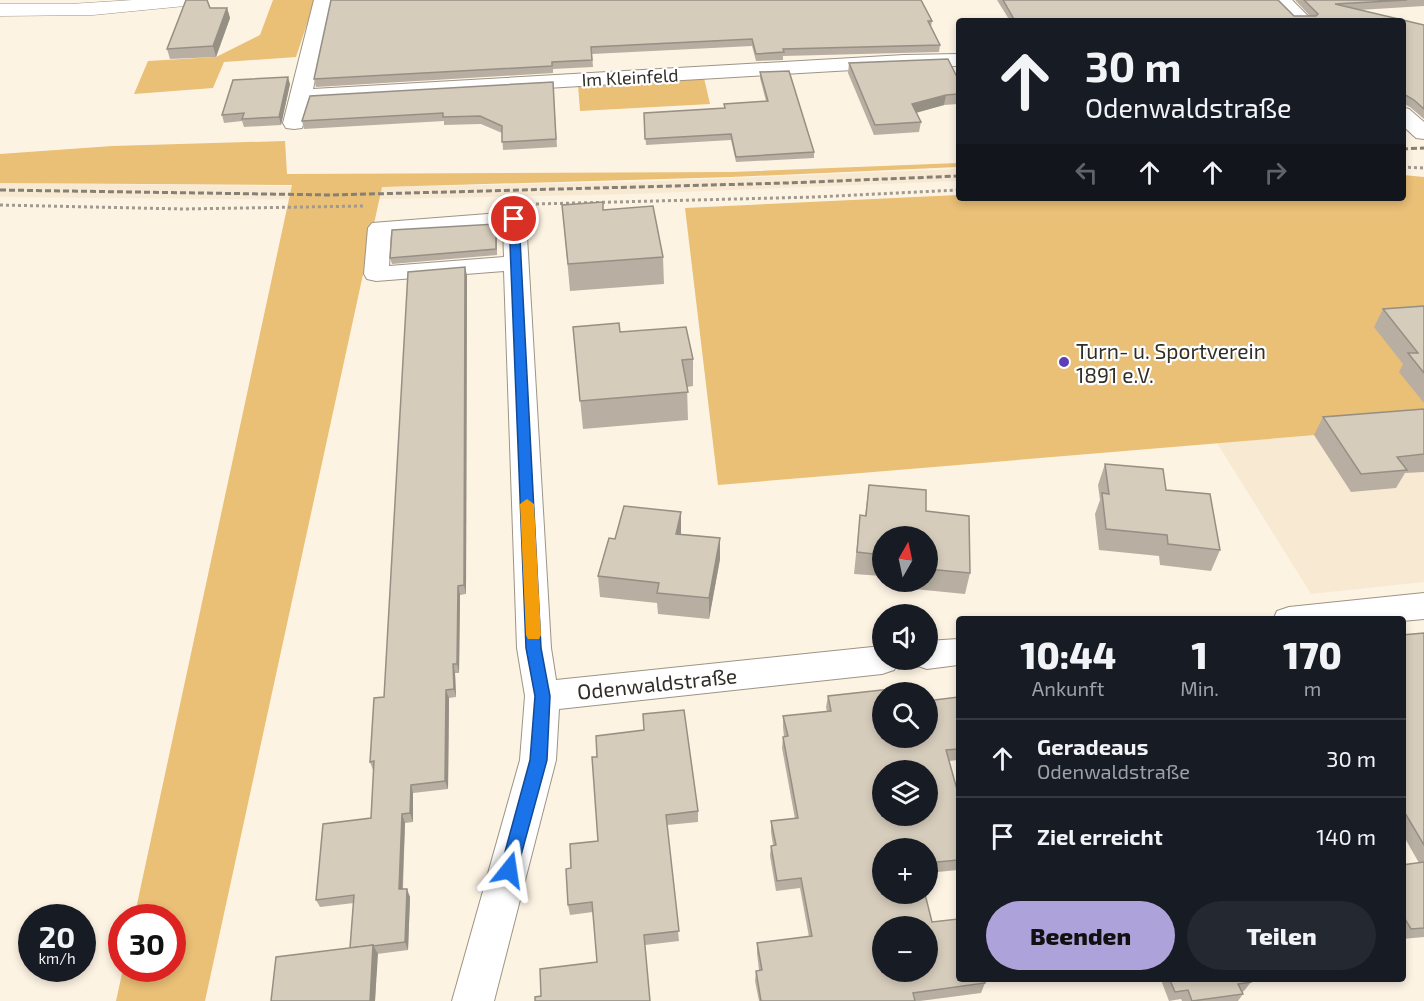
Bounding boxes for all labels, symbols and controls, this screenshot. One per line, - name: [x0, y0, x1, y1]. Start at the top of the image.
- text: 30 m: [1085, 40, 1181, 90]
- icon: ahead: [986, 42, 1064, 120]
- street label: Im Kleinfeld: [581, 63, 679, 91]
- text: Odenwaldstraße: [1085, 91, 1292, 123]
- icon: left: [1070, 156, 1103, 189]
- icon: ahead: [1133, 156, 1166, 189]
- icon: ahead: [1196, 156, 1229, 189]
- icon: right: [1259, 156, 1292, 189]
- pin: [488, 193, 539, 244]
- icon: arrive: [497, 202, 530, 235]
- place label: Turn- u. Sportverein 1891 e.V.: [1076, 338, 1266, 387]
- marker: Turn- u. Sportverein 1891 e.V.: [1057, 355, 1071, 369]
- north arrow: [872, 526, 938, 592]
- map controls: [872, 526, 938, 982]
- button: sound: [872, 604, 938, 670]
- text: 10:44: [1020, 633, 1116, 676]
- text: 1: [1191, 633, 1208, 676]
- text: 170: [1283, 633, 1342, 676]
- street label: Odenwaldstraße: [576, 662, 738, 704]
- text: Ankunft: [1032, 676, 1104, 700]
- text: Min.: [1180, 676, 1219, 700]
- text: m: [1304, 676, 1321, 700]
- button: search: [872, 682, 938, 748]
- text: Geradeaus: [1037, 733, 1148, 759]
- icon: ahead: [986, 742, 1019, 775]
- text: 30 m: [1326, 745, 1376, 771]
- text: Odenwaldstraße: [1037, 759, 1190, 783]
- button: layers: [872, 760, 938, 826]
- icon: arrive: [986, 820, 1019, 853]
- text: Ziel erreicht: [1037, 823, 1163, 849]
- text: 140 m: [1316, 823, 1376, 849]
- position arrow: [477, 838, 541, 902]
- button: +: [872, 838, 938, 904]
- button: Beenden: [986, 901, 1175, 970]
- button: Teilen: [1187, 901, 1376, 970]
- speed limit sign: 30: [108, 904, 186, 982]
- button: −: [872, 916, 938, 982]
- text: 20: [39, 918, 75, 954]
- text: km/h: [38, 949, 76, 967]

